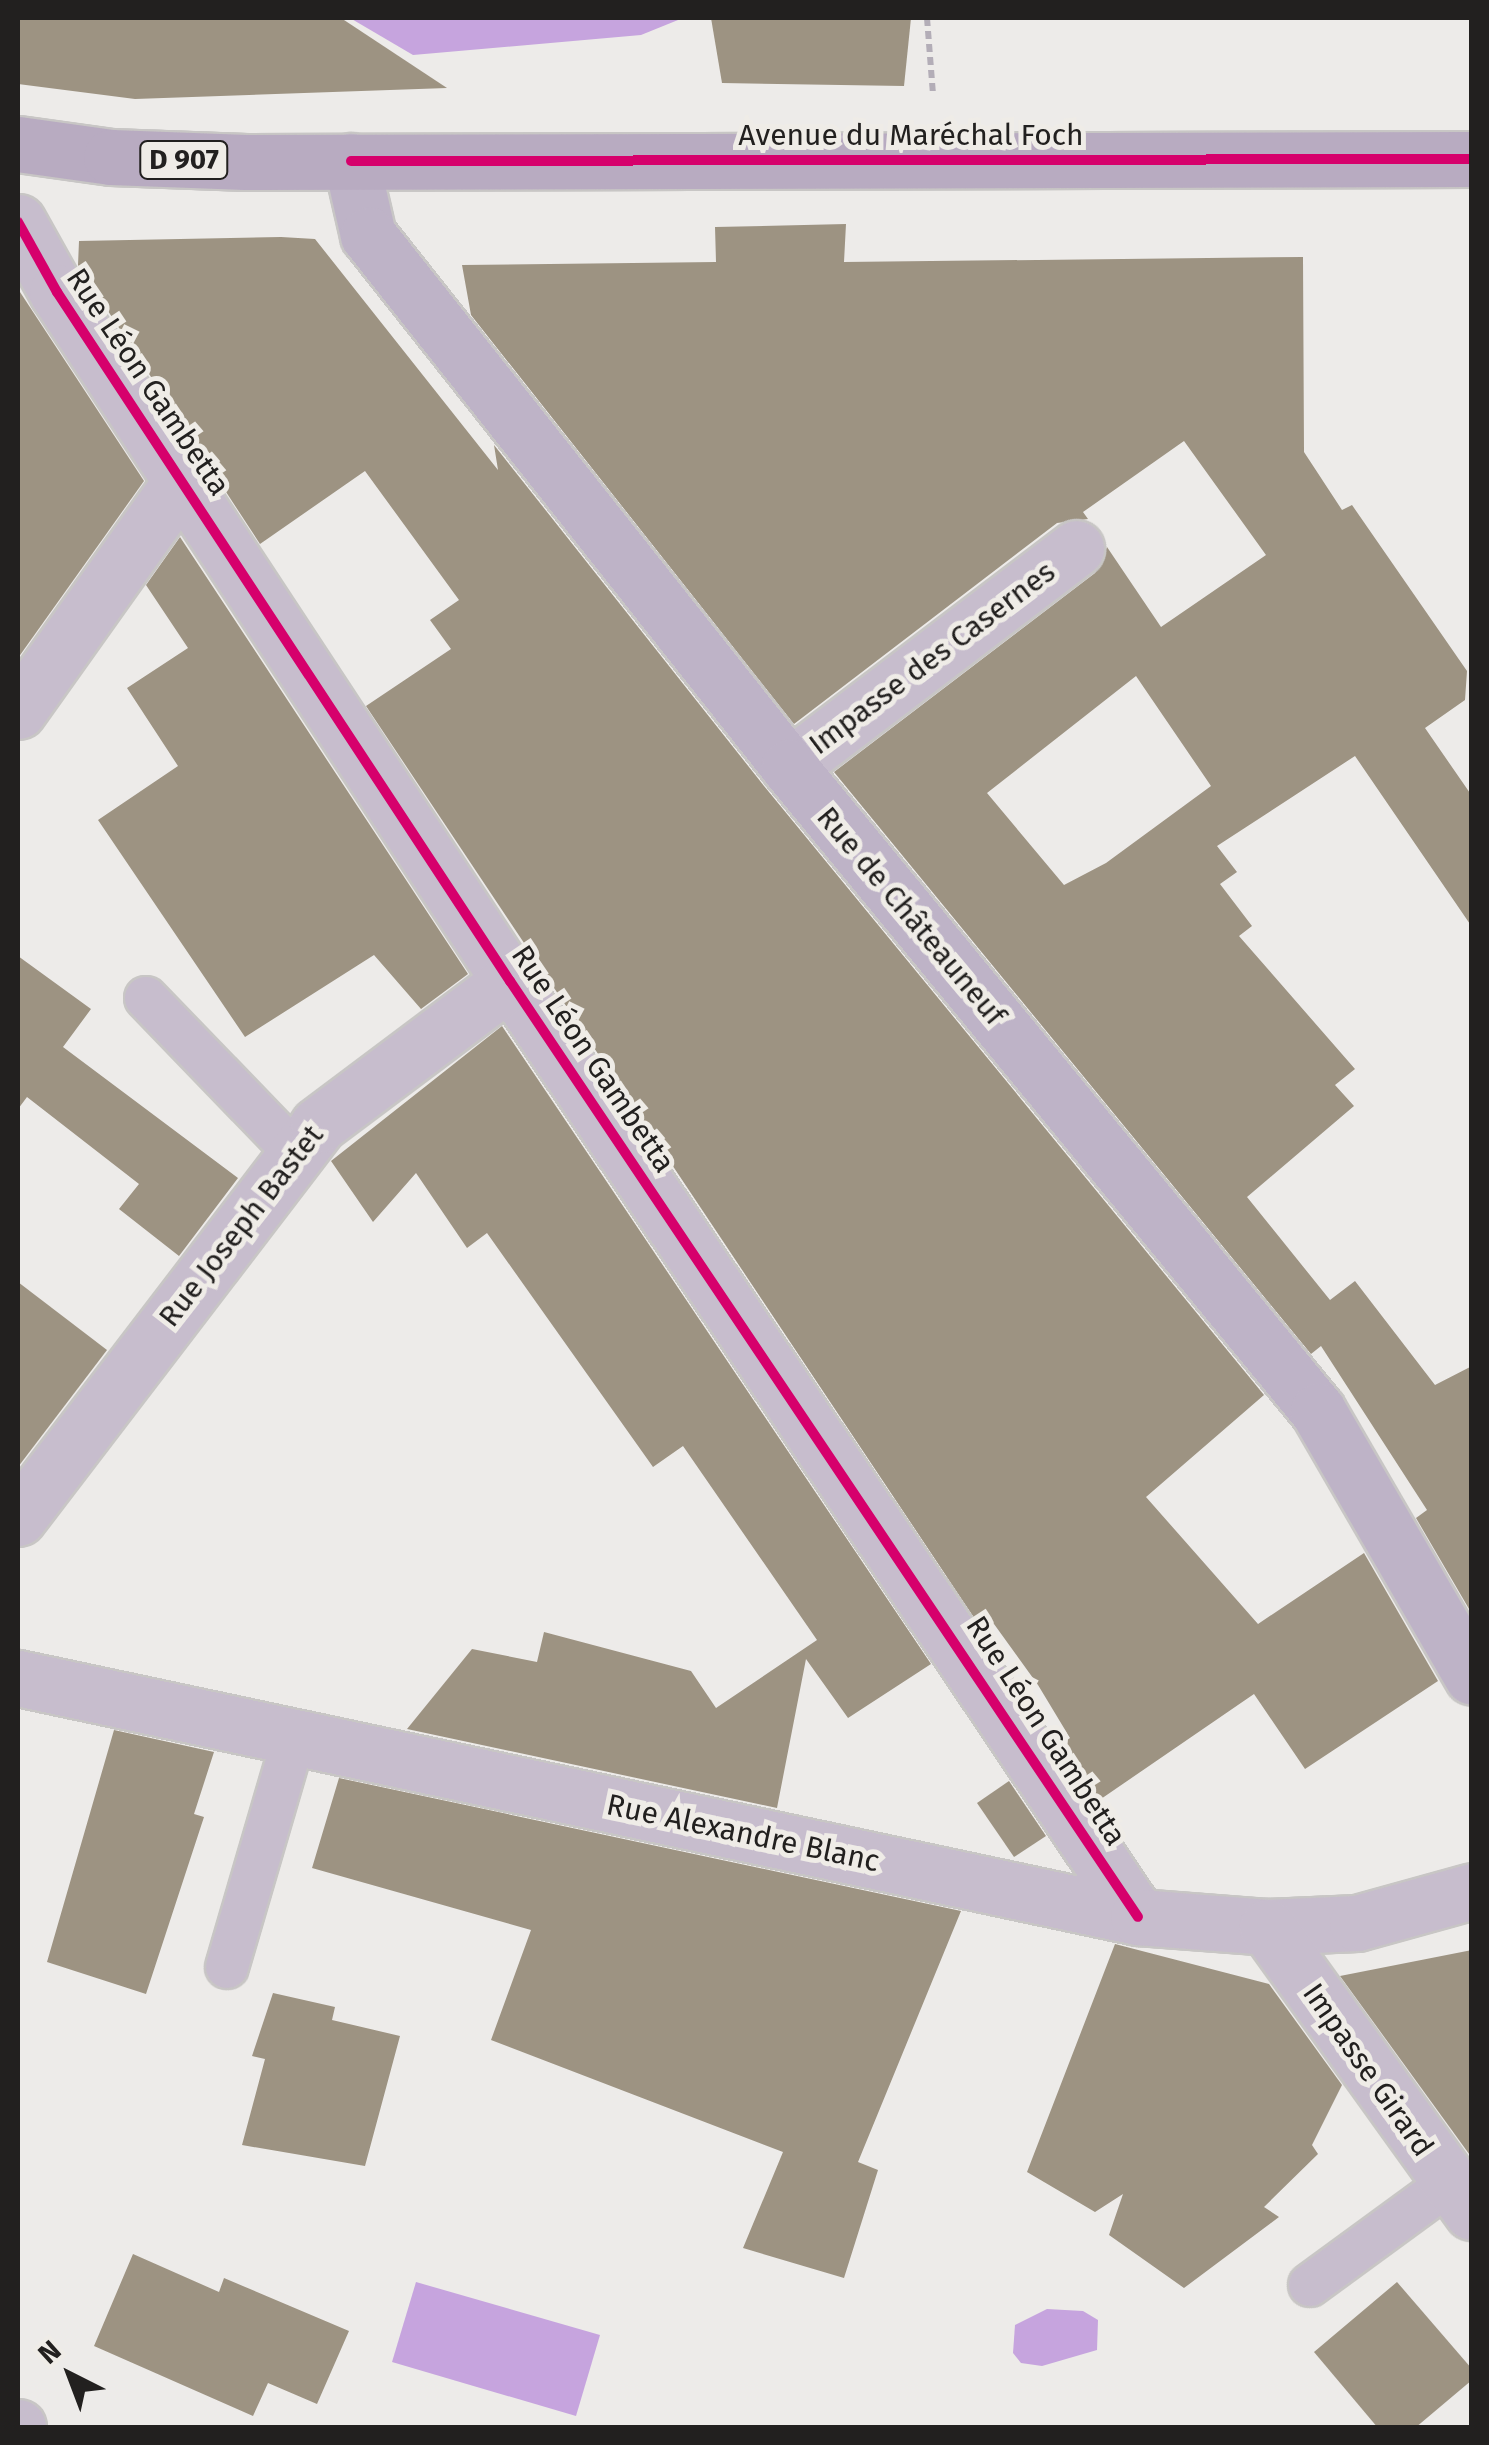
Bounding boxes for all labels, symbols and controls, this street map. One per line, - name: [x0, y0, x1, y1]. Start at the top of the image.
- street label: Avenue du Maréchal Foch: [738, 117, 1084, 153]
- road number: D 907: [139, 137, 229, 183]
- street label: Rue Léon Gambetta: [59, 262, 237, 502]
- street label: Impasse des Casernes: [802, 554, 1062, 762]
- street label: Rue de Châteauneuf: [809, 799, 1013, 1033]
- street label: Rue Léon Gambetta: [504, 939, 682, 1179]
- street label: Rue Joseph Bastet: [151, 1118, 331, 1334]
- street label: Rue Léon Gambetta: [958, 1609, 1134, 1853]
- street label: Rue Alexandre Blanc: [603, 1787, 883, 1879]
- street label: Impasse Girard: [1295, 1977, 1441, 2163]
- north arrow: [20, 2325, 120, 2425]
- text: N: [32, 2334, 68, 2371]

